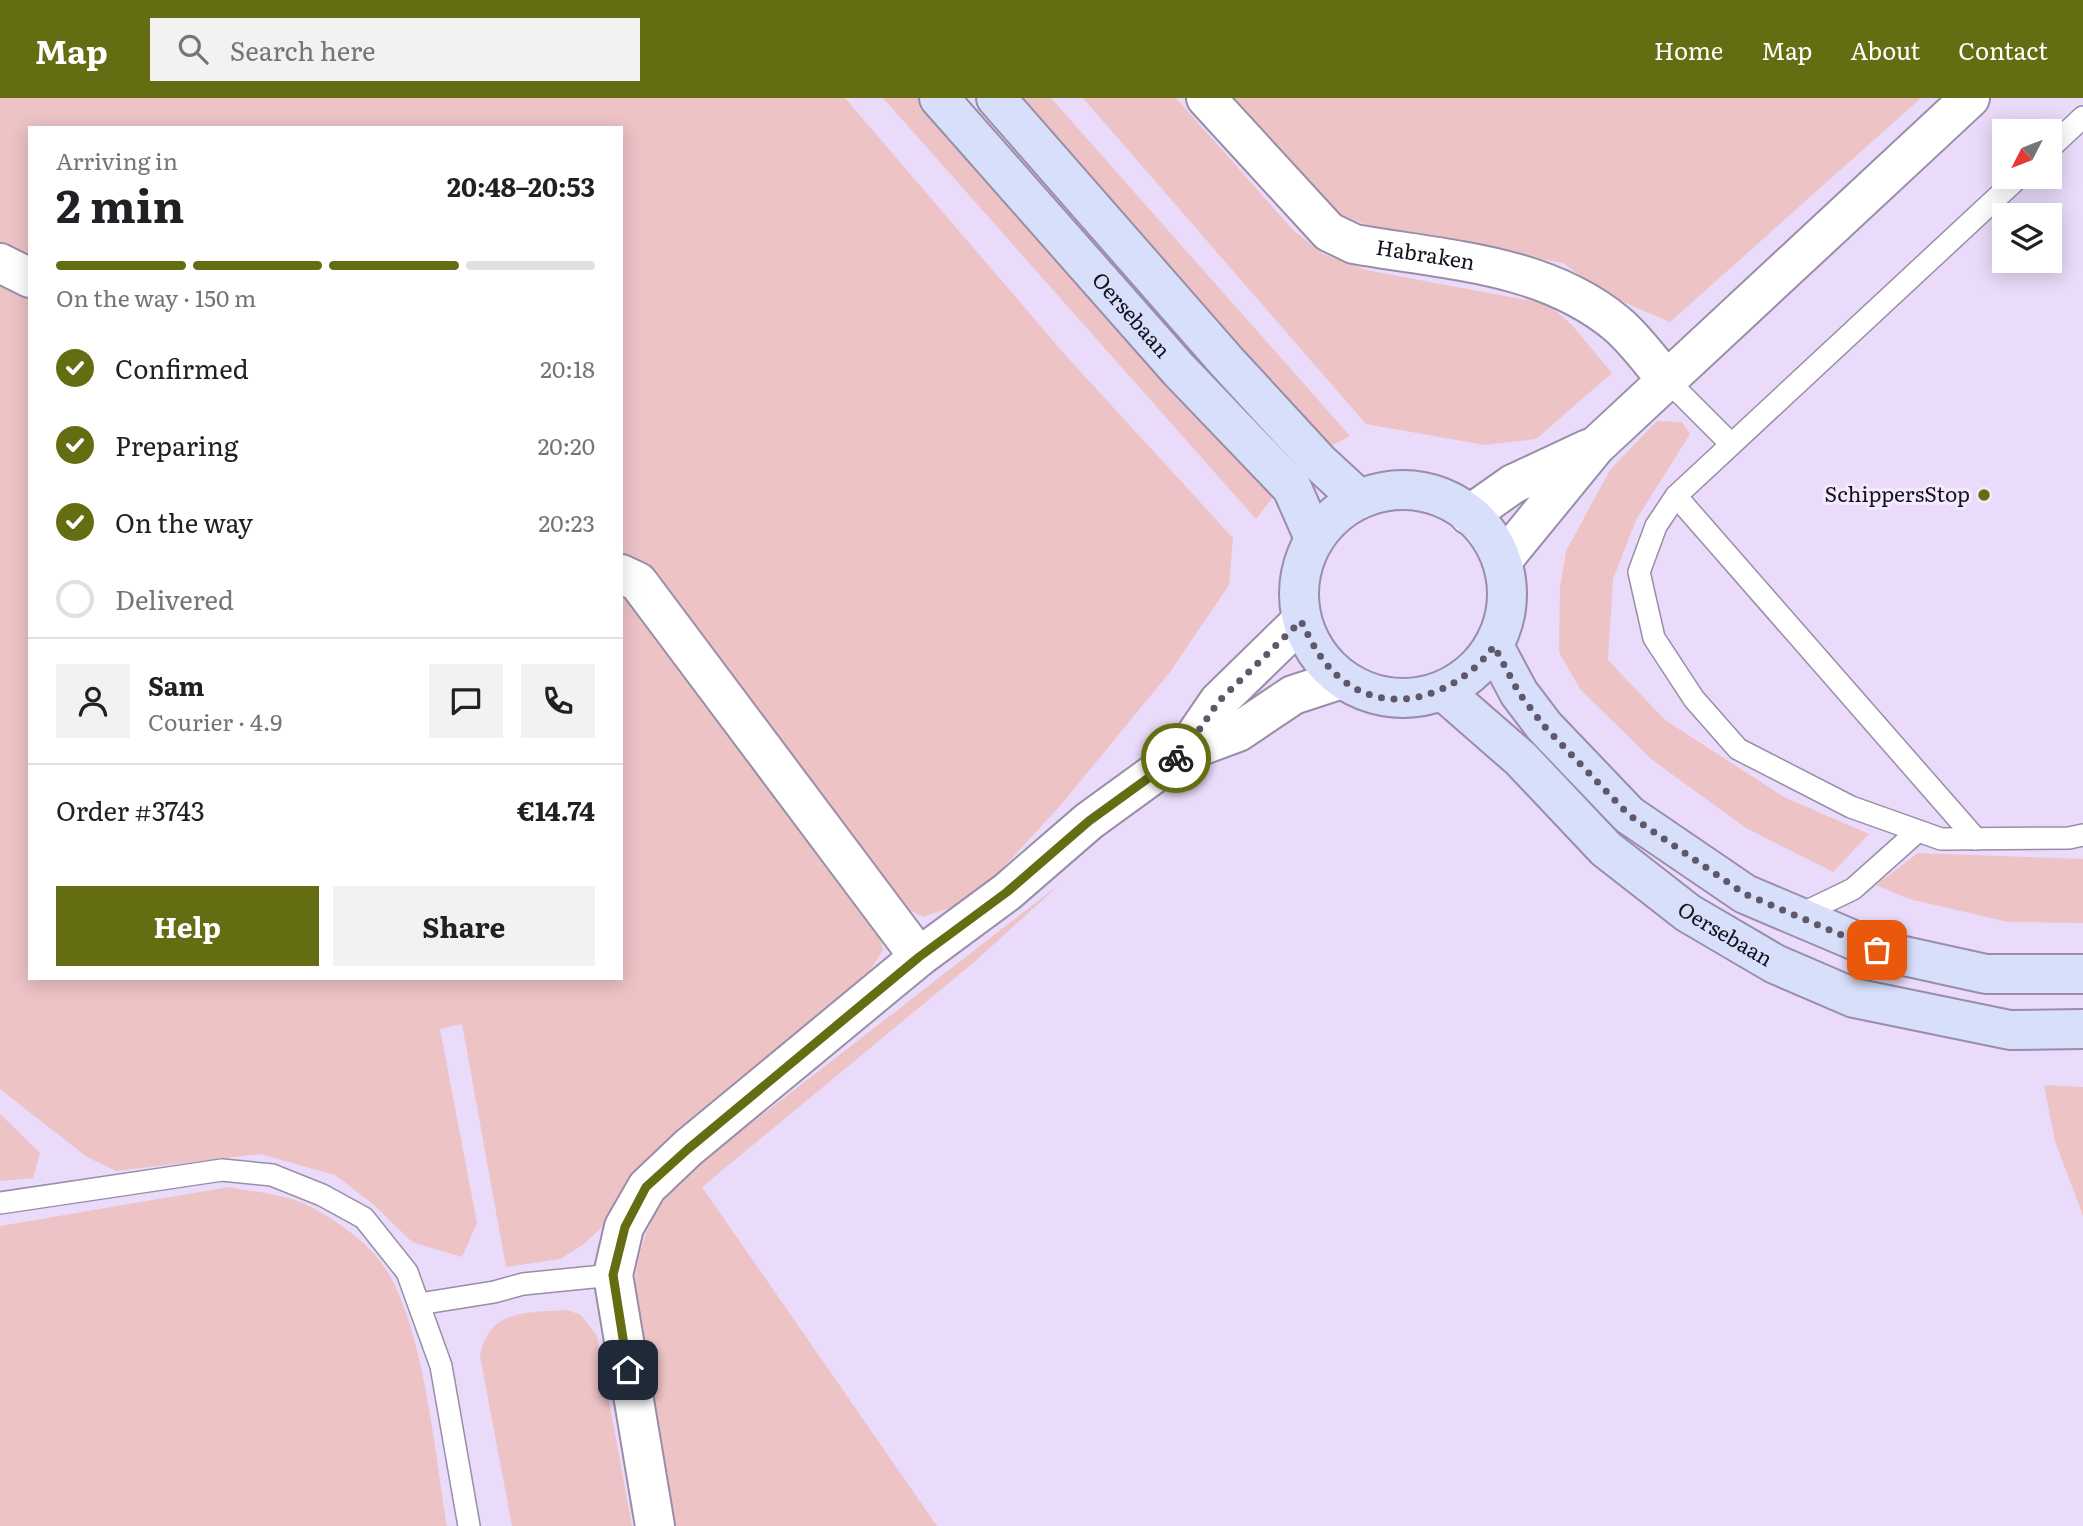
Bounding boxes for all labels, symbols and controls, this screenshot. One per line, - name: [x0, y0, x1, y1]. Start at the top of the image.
- search box: [150, 18, 640, 81]
- text: Map: [35, 25, 108, 74]
- icon: search: [174, 30, 212, 68]
- text: Search here: [230, 30, 376, 69]
- text: Home: [1654, 32, 1723, 67]
- text: Map: [1761, 32, 1812, 67]
- text: About: [1850, 32, 1920, 67]
- text: Contact: [1958, 32, 2048, 67]
- north arrow: [1992, 119, 2062, 189]
- map controls: [1992, 119, 2062, 273]
- text: Arriving in: [56, 143, 178, 177]
- text: 20:48–20:53: [447, 166, 595, 205]
- text: 2 min: [56, 169, 185, 237]
- button: layers: [1992, 203, 2062, 273]
- street label: Habraken: [1374, 230, 1478, 276]
- street label: Oersebaan: [1086, 264, 1179, 364]
- text: On the way · 150 m: [56, 280, 256, 314]
- text: Confirmed: [115, 348, 249, 387]
- icon: check: [56, 349, 94, 387]
- text: 20:18: [540, 351, 595, 385]
- text: Preparing: [115, 425, 238, 464]
- icon: check: [56, 426, 94, 464]
- text: 20:20: [538, 428, 595, 462]
- place label: SchippersStop: [1825, 477, 1970, 508]
- marker: SchippersStop: [1976, 487, 1992, 503]
- text: On the way: [115, 502, 253, 541]
- icon: check: [56, 503, 94, 541]
- text: 20:23: [538, 505, 595, 539]
- text: Delivered: [115, 579, 234, 618]
- button: person: [56, 664, 130, 738]
- button: chat: [429, 664, 503, 738]
- button: phone: [521, 664, 595, 738]
- text: Sam: [148, 665, 204, 704]
- text: Courier · 4.9: [148, 704, 282, 738]
- courier: [1141, 723, 1211, 793]
- icon: bike: [1157, 739, 1195, 777]
- text: Order #3743: [56, 790, 205, 829]
- text: €14.74: [517, 790, 595, 829]
- button: Help: [56, 886, 319, 966]
- button: Share: [333, 886, 595, 966]
- street label: Oersebaan: [1672, 893, 1780, 973]
- pin: [1847, 920, 1907, 980]
- icon: bag: [1858, 931, 1896, 969]
- pin: [598, 1340, 658, 1400]
- icon: home: [609, 1351, 647, 1389]

